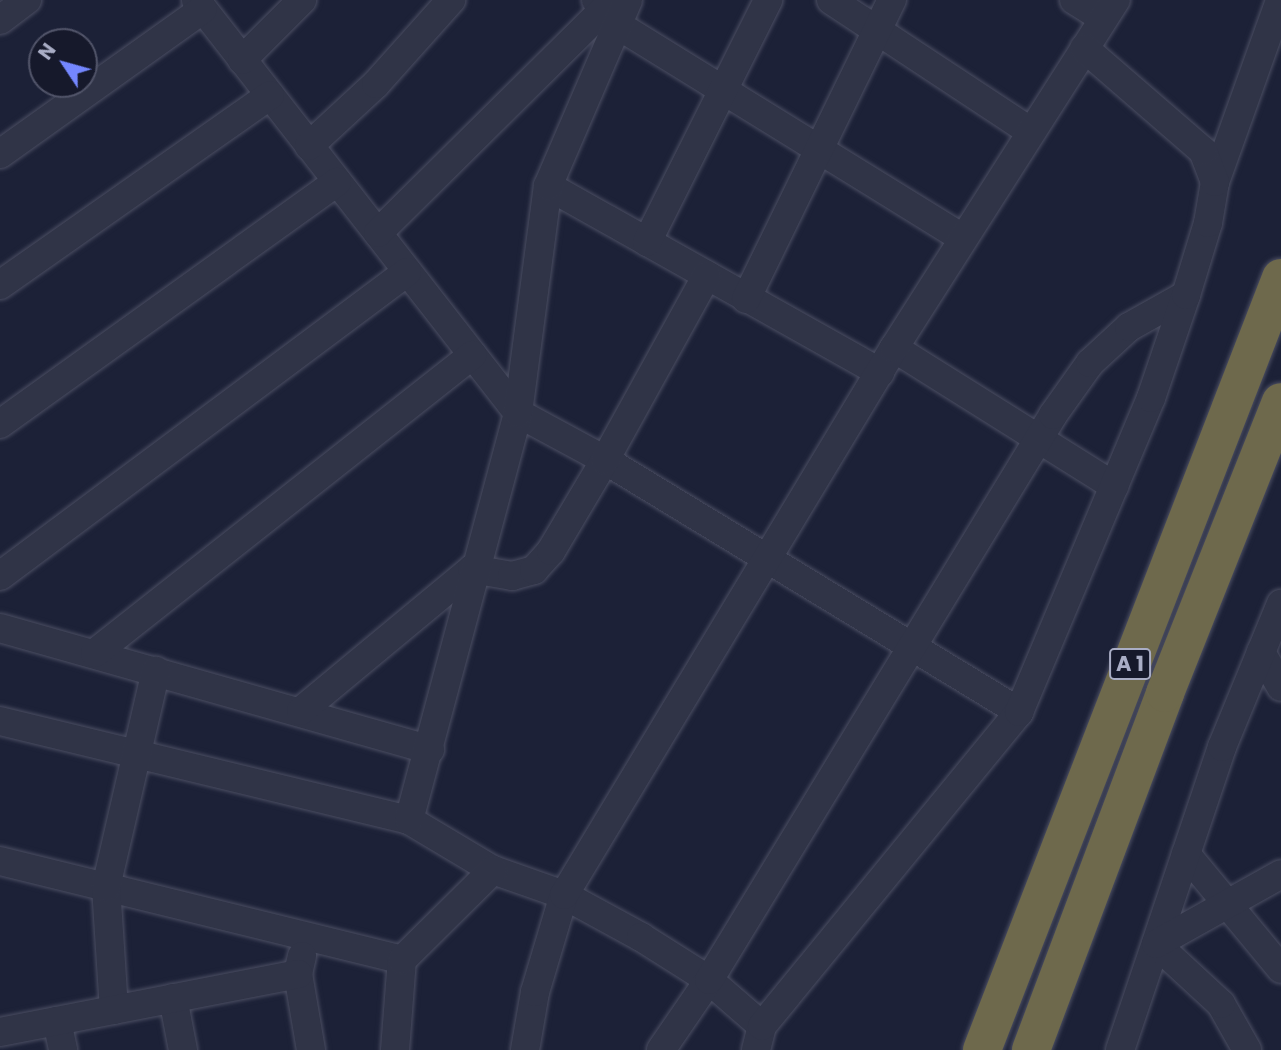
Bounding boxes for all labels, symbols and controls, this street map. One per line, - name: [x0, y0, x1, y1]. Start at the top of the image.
- north arrow: [28, 28, 98, 98]
- text: N: [32, 38, 62, 65]
- road number: A 1: [1109, 646, 1151, 682]

